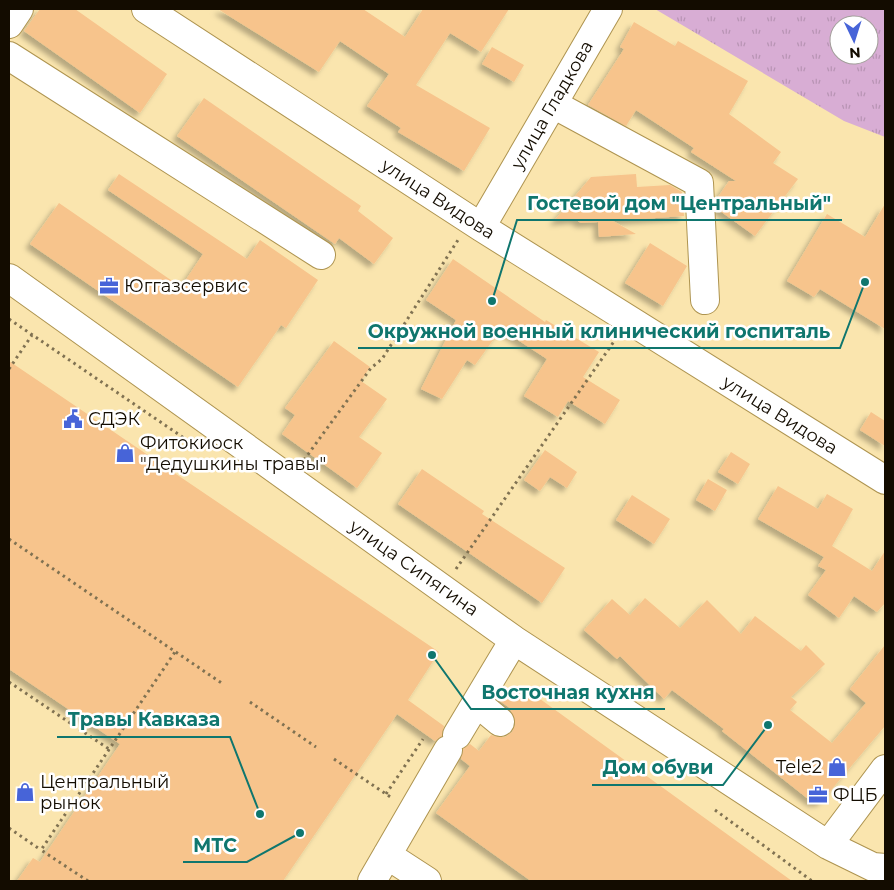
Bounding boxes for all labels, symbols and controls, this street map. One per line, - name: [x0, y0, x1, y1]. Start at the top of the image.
- north arrow: [829, 15, 879, 65]
- street label: улица Гладкова: [506, 37, 598, 174]
- text: N: [849, 44, 861, 62]
- street label: улица Видова: [376, 153, 499, 244]
- callout: Гостевой дом "Центральный": [517, 186, 842, 220]
- text: Гостевой дом "Центральный": [527, 192, 831, 215]
- office icon: Юггазсервис: [98, 275, 120, 297]
- place label: Юггазсервис: [124, 275, 248, 297]
- callout: Окружной военный клинический госпиталь: [358, 314, 840, 348]
- text: Окружной военный клинический госпиталь: [368, 320, 831, 343]
- street label: улица Видова: [718, 370, 842, 459]
- public building icon: СДЭК: [62, 408, 84, 430]
- place label: СДЭК: [88, 408, 141, 430]
- place label: Фитокиоск "Дедушкины травы": [140, 432, 326, 475]
- shop icon: Фитокиоск "Дедушкины травы": [114, 442, 136, 464]
- street label: улица Сипягина: [344, 515, 483, 621]
- callout: Восточная кухня: [471, 675, 665, 709]
- text: Восточная кухня: [481, 681, 655, 704]
- callout: Травы Кавказа: [57, 703, 230, 737]
- text: Травы Кавказа: [68, 708, 220, 731]
- callout: Дом обуви: [592, 751, 723, 785]
- text: Дом обуви: [603, 756, 713, 779]
- place label: Tele2: [776, 756, 822, 778]
- shop icon: Tele2: [826, 756, 848, 778]
- place label: Центральный рынок: [40, 771, 169, 814]
- shop icon: Центральный рынок: [14, 781, 36, 803]
- office icon: ФЦБ: [807, 784, 829, 806]
- place label: ФЦБ: [833, 784, 877, 806]
- callout: МТС: [183, 828, 247, 862]
- text: МТС: [193, 834, 237, 857]

